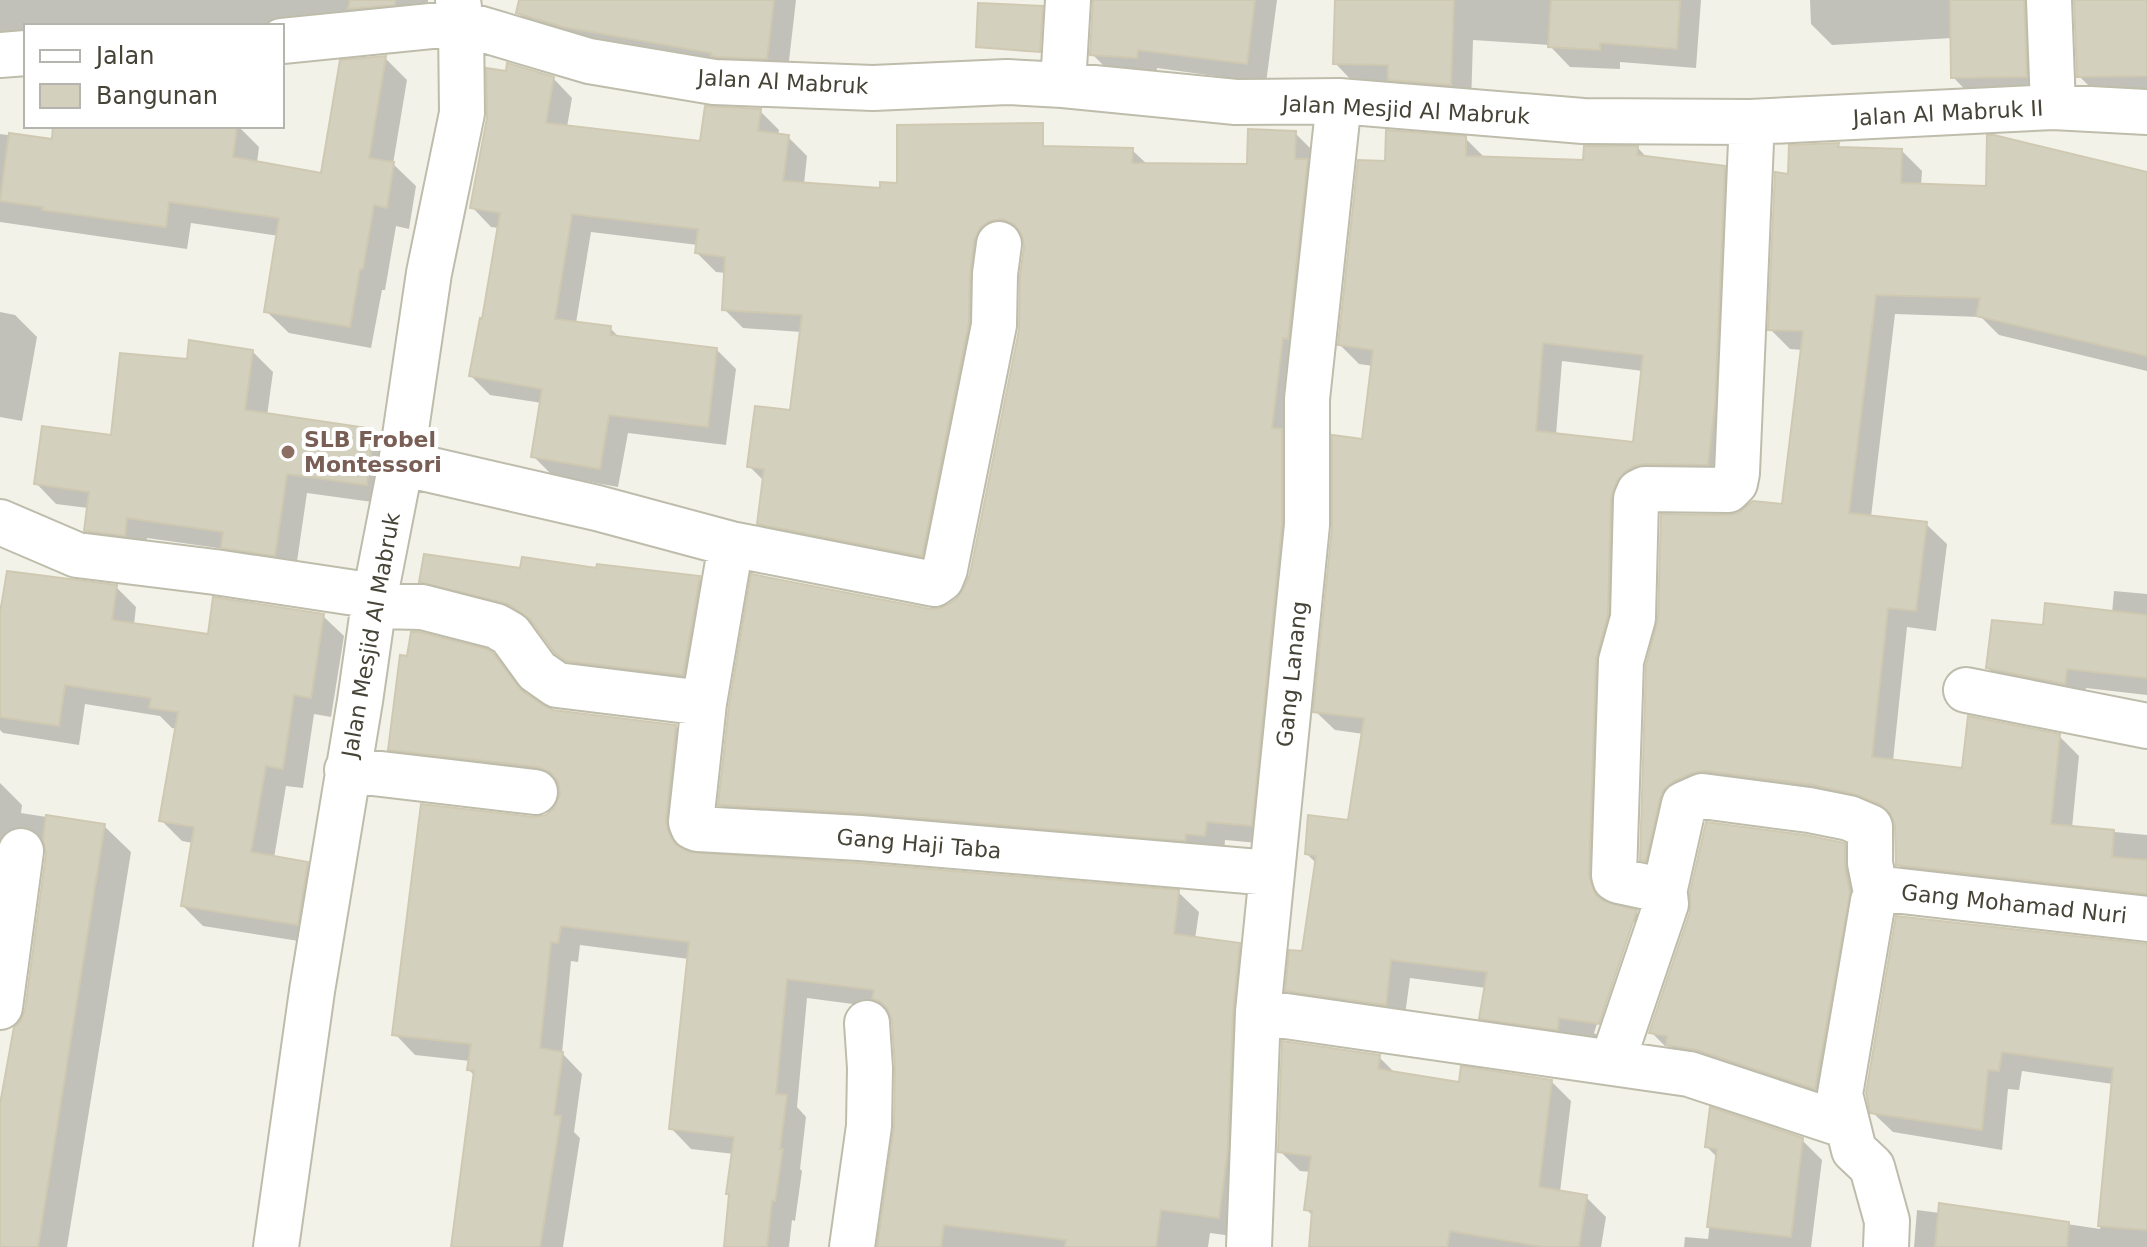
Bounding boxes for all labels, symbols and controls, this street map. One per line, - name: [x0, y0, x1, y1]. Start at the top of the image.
- legend: [24, 24, 284, 128]
- text: Jalan: [94, 42, 154, 70]
- street label: Jalan Al Mabruk: [695, 65, 869, 99]
- text: Bangunan: [96, 82, 218, 110]
- street label: Jalan Mesjid Al Mabruk: [1280, 91, 1531, 129]
- street label: Jalan Al Mabruk II: [1850, 96, 2044, 131]
- place label: SLB Frobel Montessori: [304, 427, 442, 477]
- marker: SLB Frobel Montessori: [279, 443, 297, 461]
- street label: Jalan Mesjid Al Mabruk: [337, 510, 405, 761]
- street label: Gang Lanang: [1272, 600, 1312, 748]
- street label: Gang Haji Taba: [836, 824, 1002, 864]
- street label: Gang Mohamad Nuri: [1900, 880, 2128, 928]

